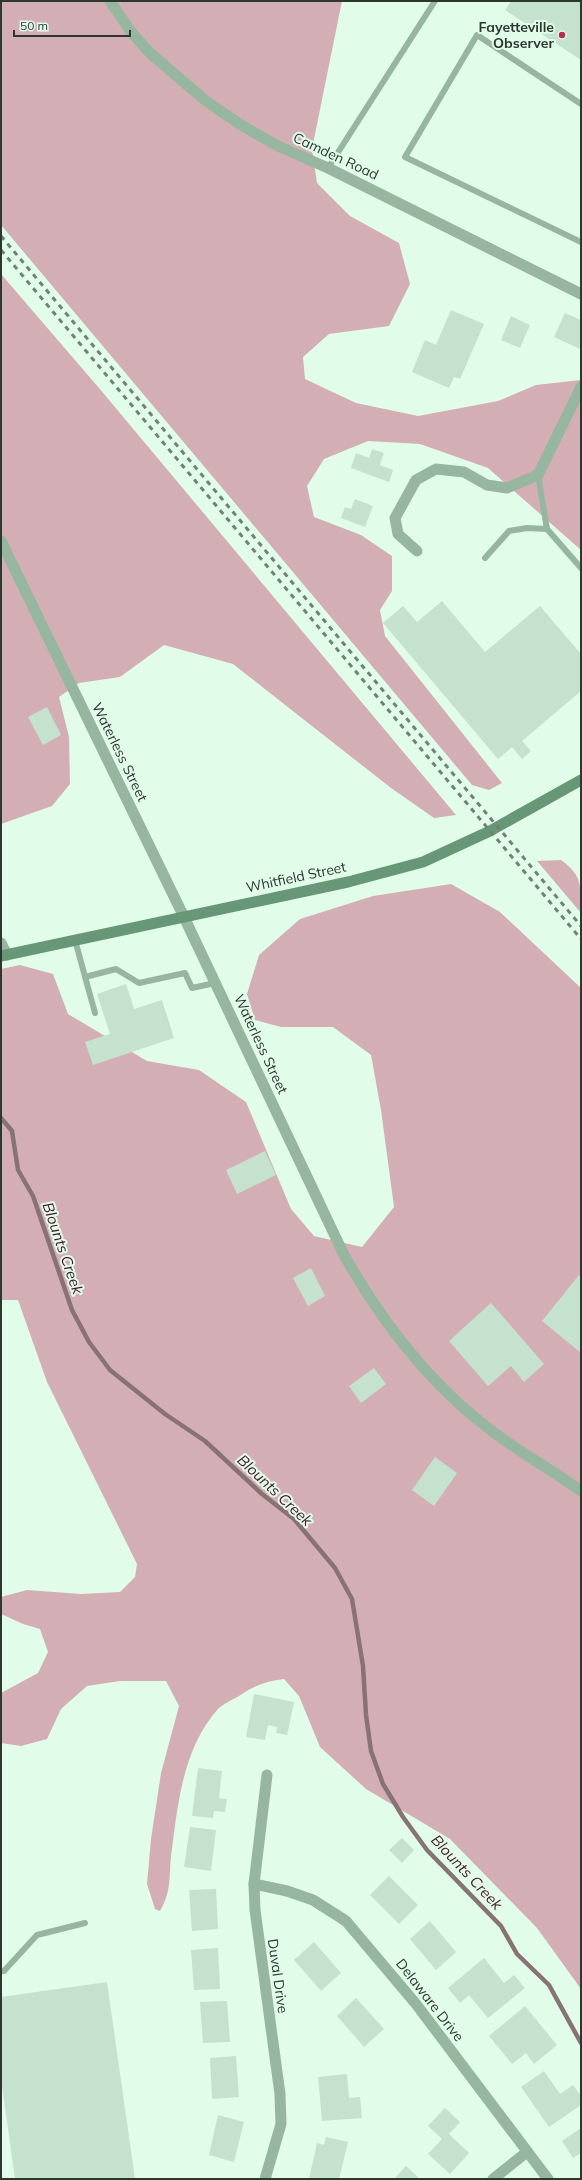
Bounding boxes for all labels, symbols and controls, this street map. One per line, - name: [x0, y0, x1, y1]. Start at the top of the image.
- scale bar: [14, 12, 130, 38]
- text: 50 m: [20, 18, 48, 33]
- place label: Fayetteville Observer: [479, 18, 554, 52]
- marker: Fayetteville Observer: [557, 30, 567, 40]
- street label: Camden Road: [290, 128, 382, 184]
- street label: Waterless Street: [88, 700, 152, 805]
- street label: Whitfield Street: [244, 858, 348, 896]
- street label: Waterless Street: [230, 991, 292, 1097]
- water label: Blounts Creek: [38, 1200, 88, 1298]
- water label: Blounts Creek: [233, 1450, 318, 1531]
- water label: Blounts Creek: [427, 1830, 508, 1915]
- street label: Duval Drive: [264, 1938, 292, 2014]
- street label: Delaware Drive: [392, 1955, 468, 2045]

